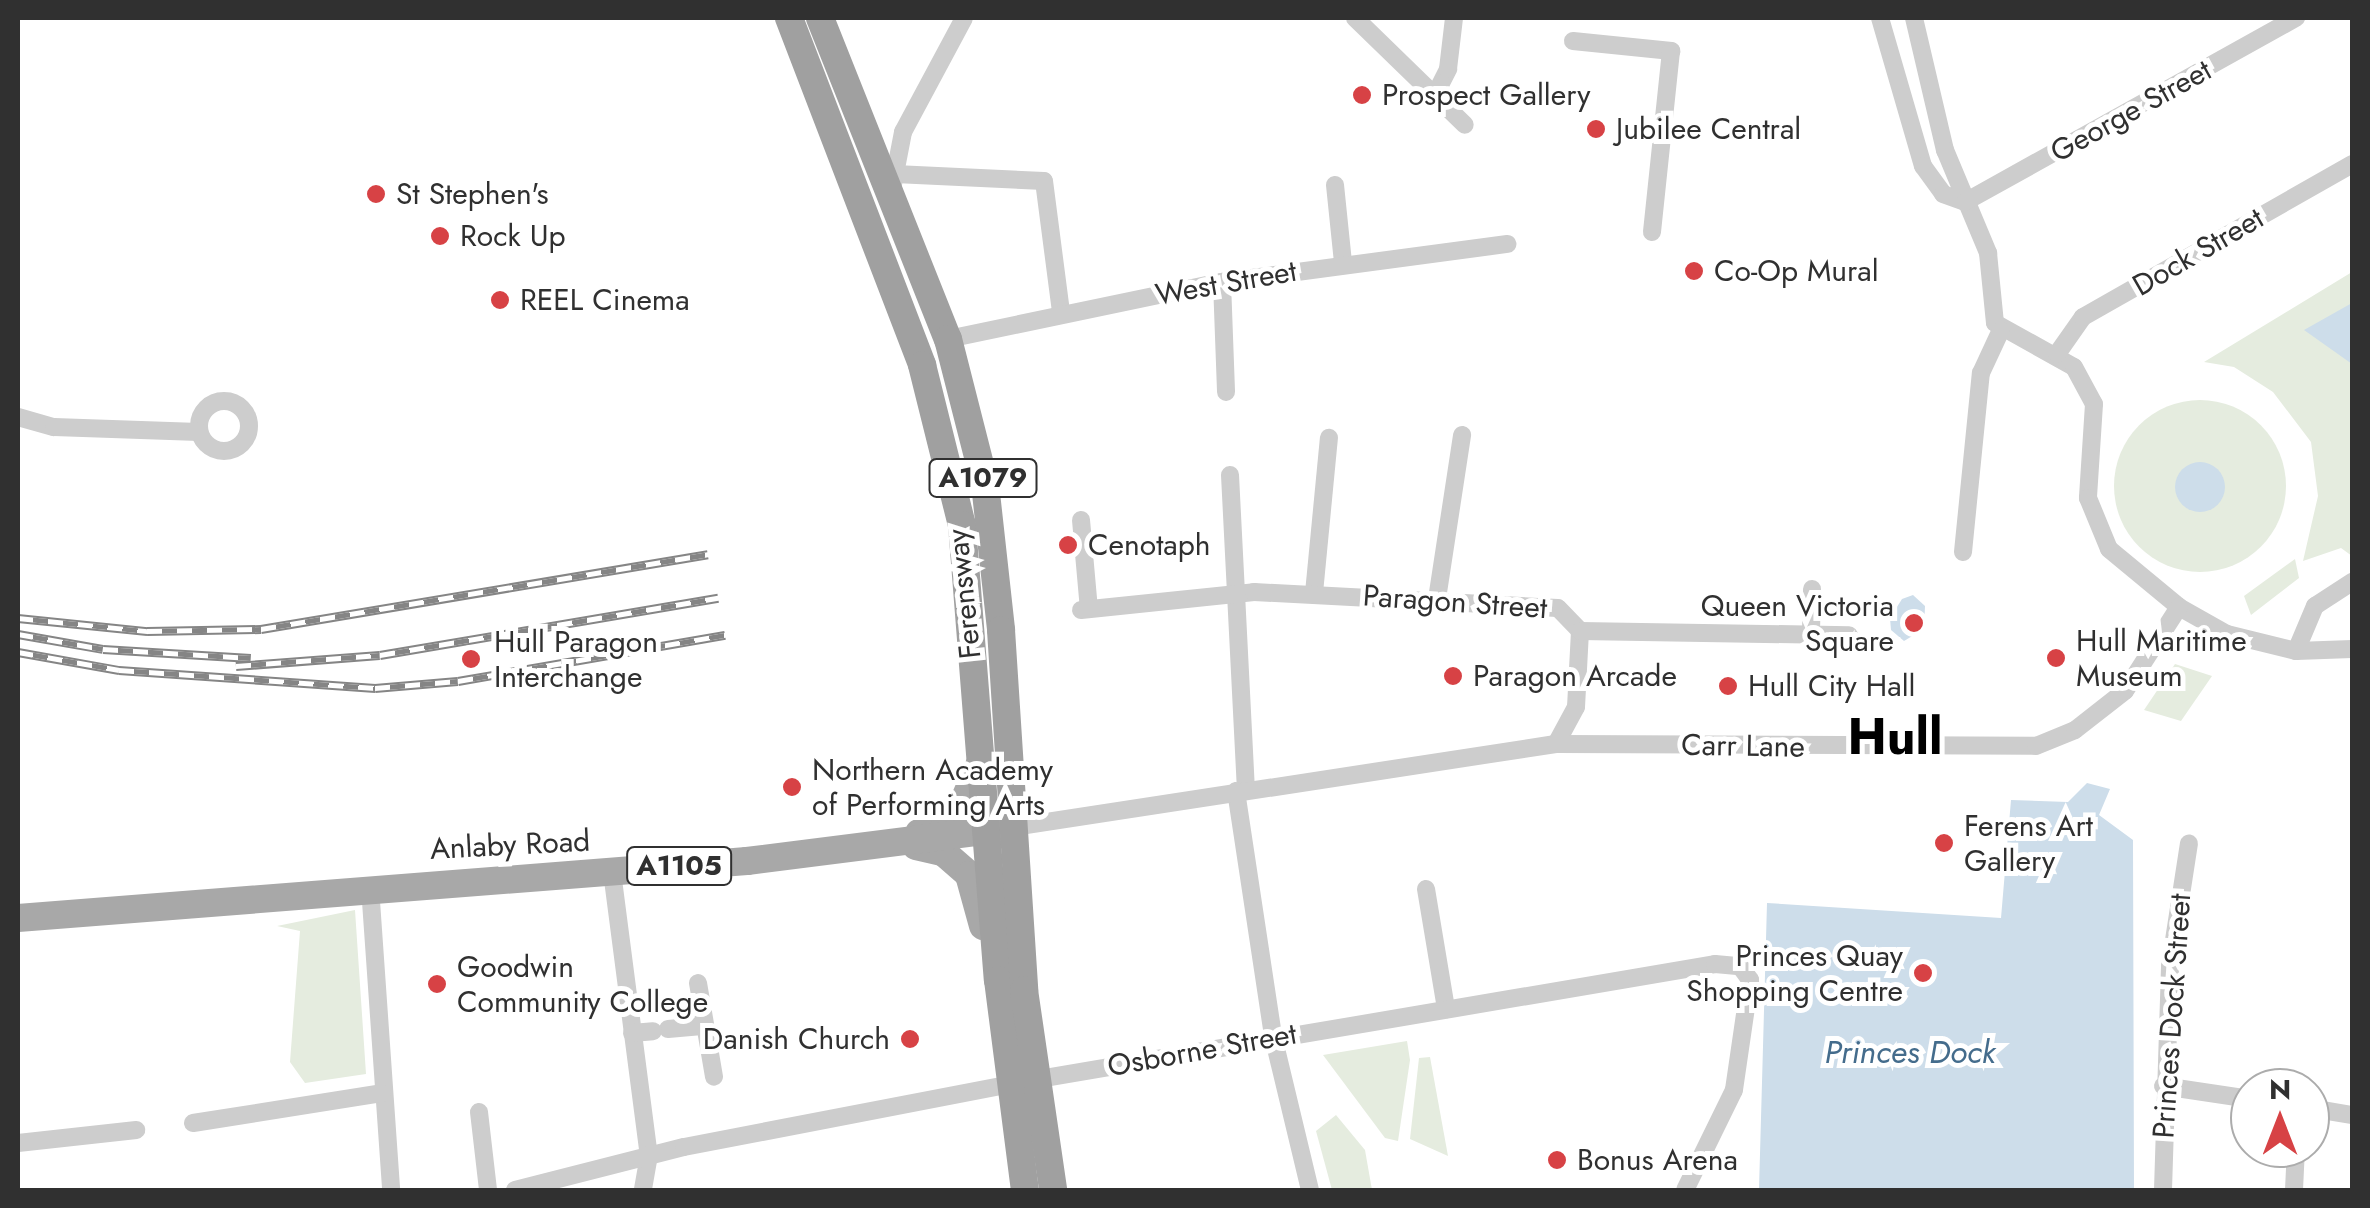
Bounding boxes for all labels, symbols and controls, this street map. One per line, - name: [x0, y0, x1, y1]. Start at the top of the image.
- street label: George Street: [2044, 52, 2218, 170]
- place label: Prospect Gallery: [1382, 77, 1591, 113]
- marker: Prospect Gallery: [1351, 84, 1373, 106]
- place label: Jubilee Central: [1616, 111, 1801, 147]
- marker: Jubilee Central: [1585, 118, 1607, 140]
- place label: St Stephen's: [396, 176, 549, 212]
- marker: St Stephen's: [365, 183, 387, 205]
- street label: Dock Street: [2126, 200, 2270, 304]
- place label: Rock Up: [460, 218, 566, 254]
- marker: Rock Up: [429, 225, 451, 247]
- street label: West Street: [1153, 253, 1299, 313]
- place label: Co-Op Mural: [1714, 253, 1879, 289]
- marker: Co-Op Mural: [1683, 260, 1705, 282]
- place label: REEL Cinema: [520, 282, 690, 318]
- marker: REEL Cinema: [489, 289, 511, 311]
- road number: A1079: [928, 455, 1038, 501]
- street label: Ferensway: [939, 527, 989, 661]
- place label: Cenotaph: [1088, 527, 1211, 563]
- marker: Cenotaph: [1057, 534, 1079, 556]
- street label: Paragon Street: [1362, 578, 1548, 626]
- place label: Queen Victoria Square: [1701, 588, 1894, 658]
- marker: Queen Victoria Square: [1903, 612, 1925, 634]
- place label: Hull Maritime Museum: [2076, 623, 2247, 694]
- place label: Hull Paragon Interchange: [494, 624, 658, 694]
- marker: Hull Paragon Interchange: [458, 646, 484, 672]
- marker: Hull Maritime Museum: [2045, 647, 2067, 669]
- place label: Paragon Arcade: [1473, 658, 1677, 694]
- marker: Paragon Arcade: [1442, 665, 1464, 687]
- place label: Hull City Hall: [1748, 668, 1915, 704]
- marker: Hull City Hall: [1717, 675, 1739, 697]
- district label: Hull: [1847, 707, 1943, 767]
- street label: Carr Lane: [1681, 727, 1805, 765]
- place label: Northern Academy of Performing Arts: [812, 752, 1053, 822]
- marker: Northern Academy of Performing Arts: [781, 776, 803, 798]
- place label: Ferens Art Gallery: [1964, 808, 2093, 878]
- street label: Anlaby Road: [429, 823, 591, 867]
- marker: Ferens Art Gallery: [1933, 832, 1955, 854]
- road number: A1105: [624, 843, 734, 889]
- street label: Princes Dock Street: [2145, 892, 2199, 1140]
- place label: Princes Quay Shopping Centre: [1686, 938, 1903, 1008]
- place label: Goodwin Community College: [457, 949, 708, 1020]
- marker: Princes Quay Shopping Centre: [1912, 962, 1934, 984]
- marker: Goodwin Community College: [426, 973, 448, 995]
- street label: Osborne Street: [1105, 1016, 1299, 1084]
- place label: Danish Church: [703, 1021, 890, 1057]
- marker: Danish Church: [899, 1028, 921, 1050]
- water label: Princes Dock: [1825, 1033, 1995, 1071]
- north arrow: [2230, 1068, 2330, 1168]
- text: N: [2269, 1069, 2291, 1110]
- place label: Bonus Arena: [1577, 1142, 1738, 1178]
- marker: Bonus Arena: [1546, 1149, 1568, 1171]

